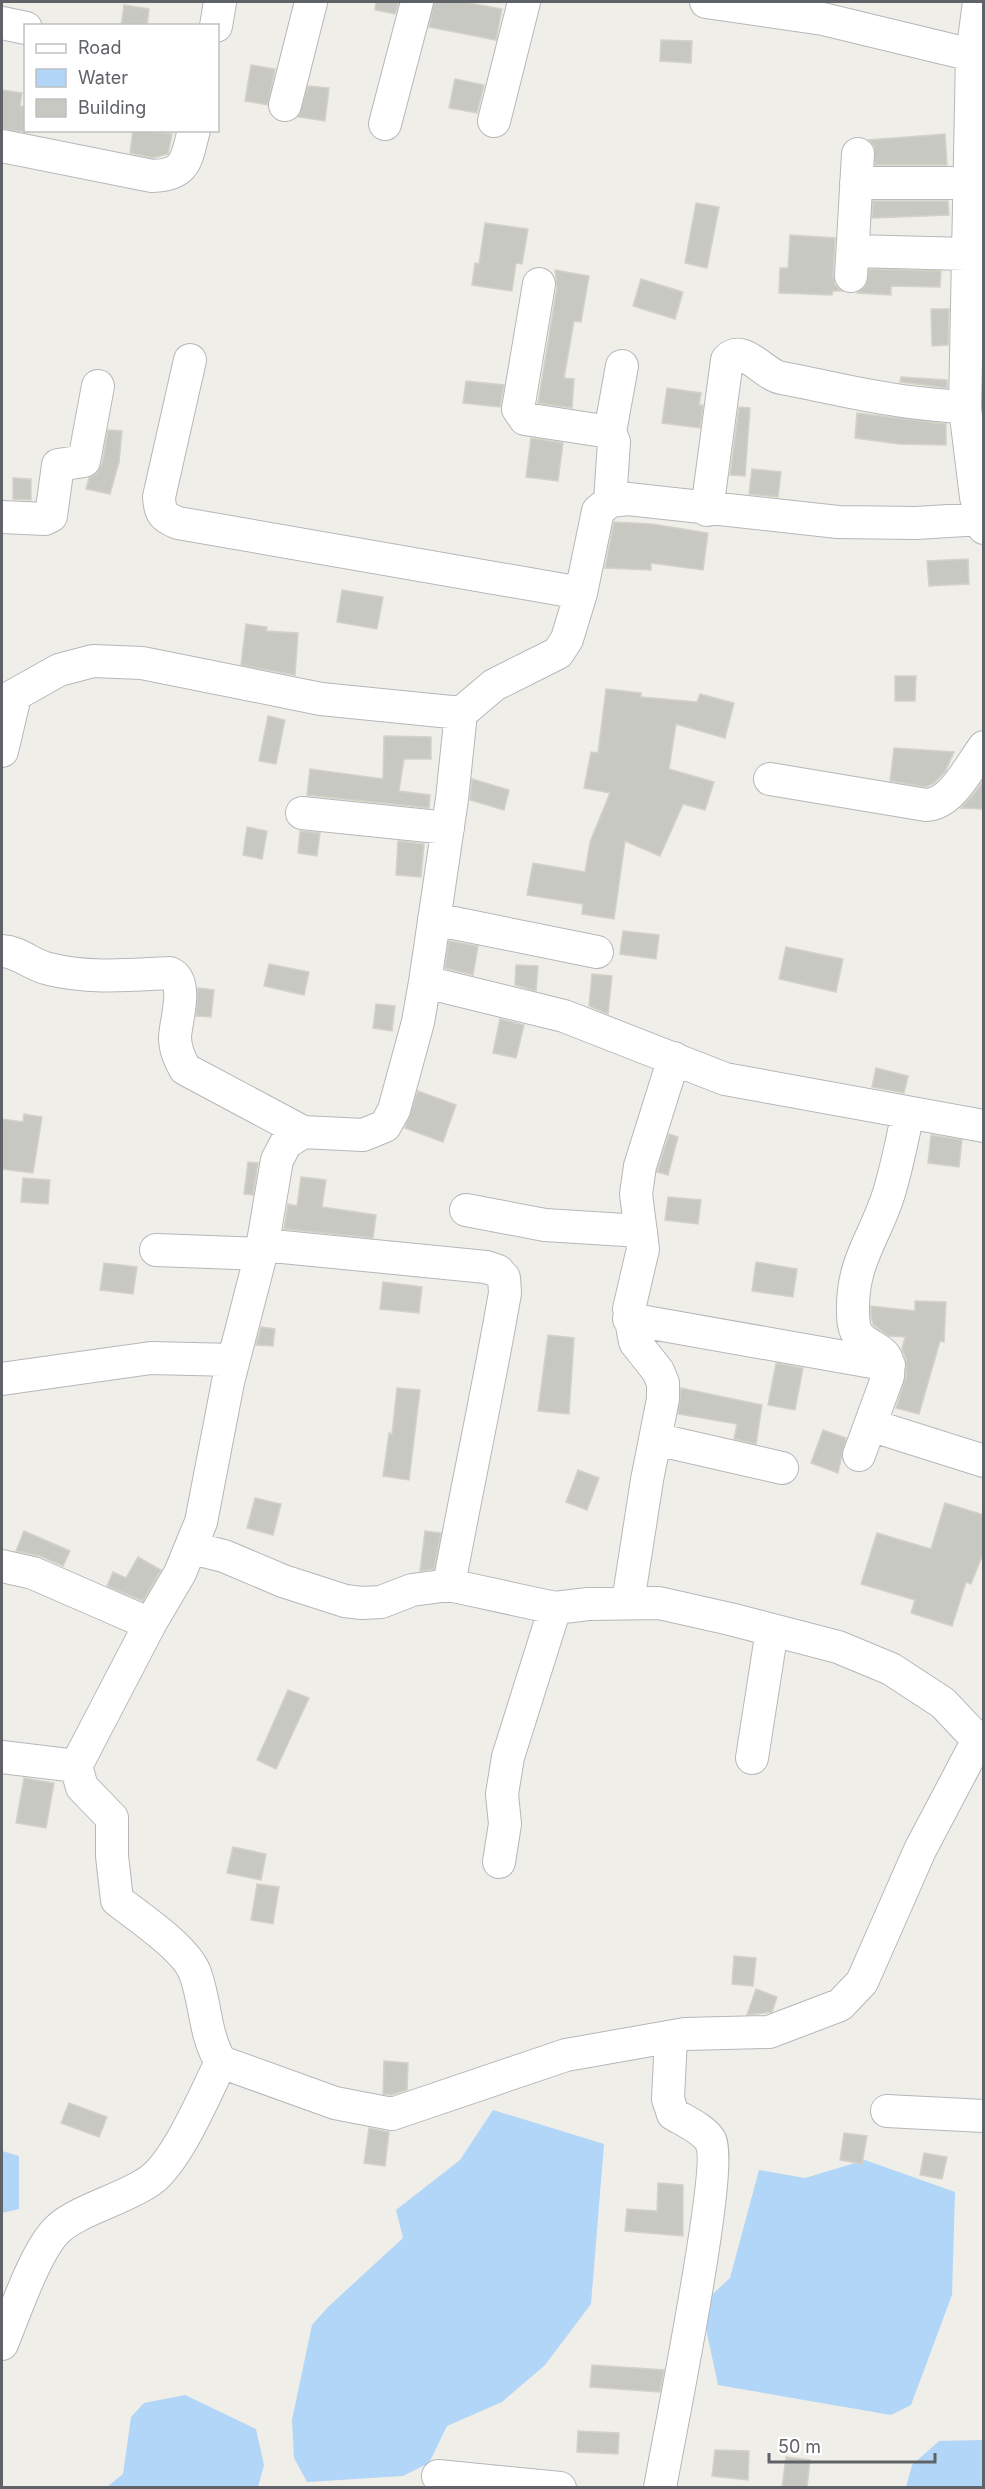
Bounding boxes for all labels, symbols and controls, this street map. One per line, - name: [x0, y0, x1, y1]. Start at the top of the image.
- legend: [24, 24, 219, 132]
- text: Road: [78, 37, 121, 58]
- text: Water: [78, 67, 128, 88]
- text: Building: [78, 97, 146, 118]
- scale bar: [769, 2426, 936, 2464]
- text: 50 m: [778, 2436, 821, 2457]

